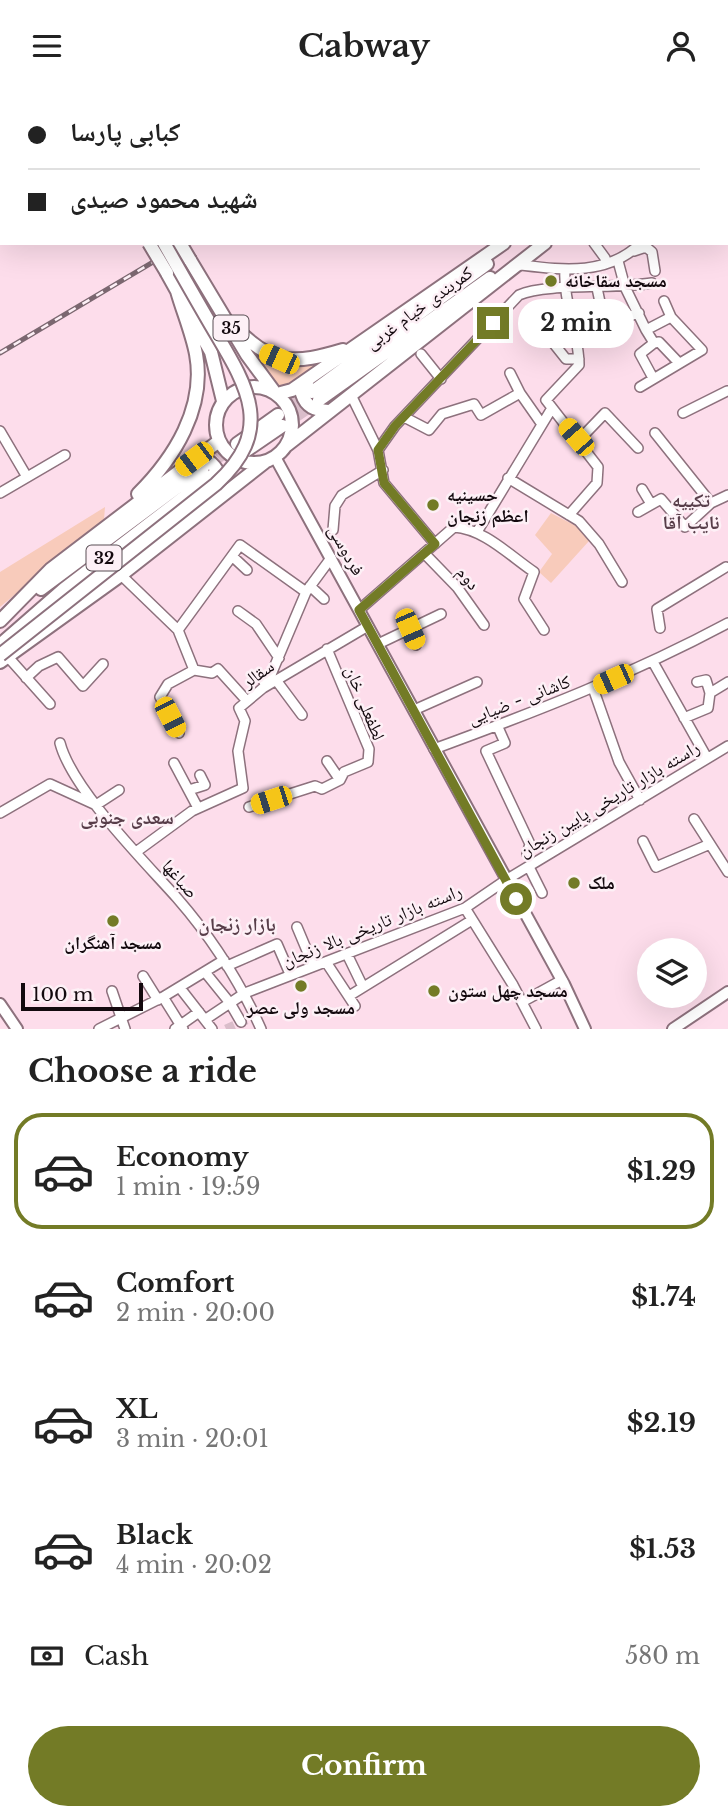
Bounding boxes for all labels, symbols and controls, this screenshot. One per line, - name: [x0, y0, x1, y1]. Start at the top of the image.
- text: Cabway: [298, 26, 430, 66]
- icon: menu: [28, 27, 66, 65]
- icon: person: [662, 27, 700, 65]
- text: کبابی پارسا: [70, 116, 181, 148]
- text: شهید محمود صیدی: [70, 183, 258, 215]
- street label: کمربندی خیام غربی: [361, 261, 478, 355]
- place label: مسجد سقاخانه: [565, 270, 667, 292]
- marker: مسجد سقاخانه: [543, 273, 559, 289]
- callout: 2 min: [518, 299, 633, 347]
- route end: [477, 307, 509, 339]
- text: 2 min: [540, 309, 612, 337]
- road number: 35: [214, 315, 248, 340]
- car: [256, 341, 303, 377]
- car: [555, 414, 598, 460]
- car: [171, 438, 218, 480]
- place label: حسینیه اعظم زنجان: [447, 484, 529, 528]
- district label: تکییه نایب آقا: [663, 489, 719, 534]
- marker: حسینیه اعظم زنجان: [425, 497, 441, 513]
- street label: فردوسی: [323, 521, 369, 579]
- road number: 32: [86, 545, 122, 571]
- street label: دوم: [451, 561, 484, 595]
- car: [393, 606, 428, 652]
- street label: سقالر: [237, 655, 278, 693]
- car: [590, 661, 637, 697]
- street label: لطفعلی خان: [340, 663, 390, 743]
- street label: کاشانی - ضیایی: [465, 670, 574, 730]
- car: [152, 694, 189, 740]
- street label: راسته بازار تاریخی پایین زنجان: [515, 736, 704, 862]
- car: [248, 784, 295, 816]
- district label: سعدی جنوبی: [80, 806, 174, 829]
- street label: صباغها: [157, 855, 203, 903]
- place label: ملک: [588, 872, 615, 894]
- marker: ملک: [566, 875, 582, 891]
- street label: راسته بازار تاریخی بالا زنجان: [279, 880, 465, 972]
- route start: [500, 883, 532, 915]
- marker: مسجد آهنگران: [105, 913, 121, 929]
- district label: بازار زنجان: [198, 913, 276, 936]
- place label: مسجد آهنگران: [64, 932, 162, 954]
- map controls: [637, 938, 707, 1008]
- button: layers: [637, 938, 707, 1008]
- marker: مسجد ولی عصر: [293, 978, 309, 994]
- scale bar: [21, 980, 144, 1012]
- place label: مسجد چهل ستون: [448, 980, 568, 1002]
- text: 100 m: [32, 983, 93, 1006]
- marker: مسجد چهل ستون: [426, 983, 442, 999]
- place label: مسجد ولی عصر: [246, 997, 355, 1019]
- text: Choose a ride: [28, 1051, 257, 1091]
- icon: car: [32, 1140, 95, 1203]
- text: Economy: [116, 1141, 249, 1173]
- text: $1.29: [627, 1155, 696, 1187]
- text: 1 min · 19:59: [116, 1173, 260, 1201]
- icon: car: [32, 1266, 95, 1329]
- text: Comfort: [116, 1267, 234, 1299]
- text: $1.74: [631, 1281, 696, 1313]
- text: 2 min · 20:00: [116, 1299, 275, 1327]
- icon: car: [32, 1392, 95, 1455]
- text: XL: [116, 1393, 158, 1425]
- text: $2.19: [627, 1407, 696, 1439]
- text: 3 min · 20:01: [116, 1425, 269, 1453]
- icon: car: [32, 1518, 95, 1581]
- text: Black: [116, 1519, 193, 1551]
- text: $1.53: [629, 1533, 696, 1565]
- text: 4 min · 20:02: [116, 1551, 272, 1579]
- icon: cash: [28, 1637, 66, 1675]
- text: Cash: [84, 1640, 149, 1672]
- text: 580 m: [625, 1642, 700, 1670]
- button: Confirm: [28, 1726, 700, 1806]

